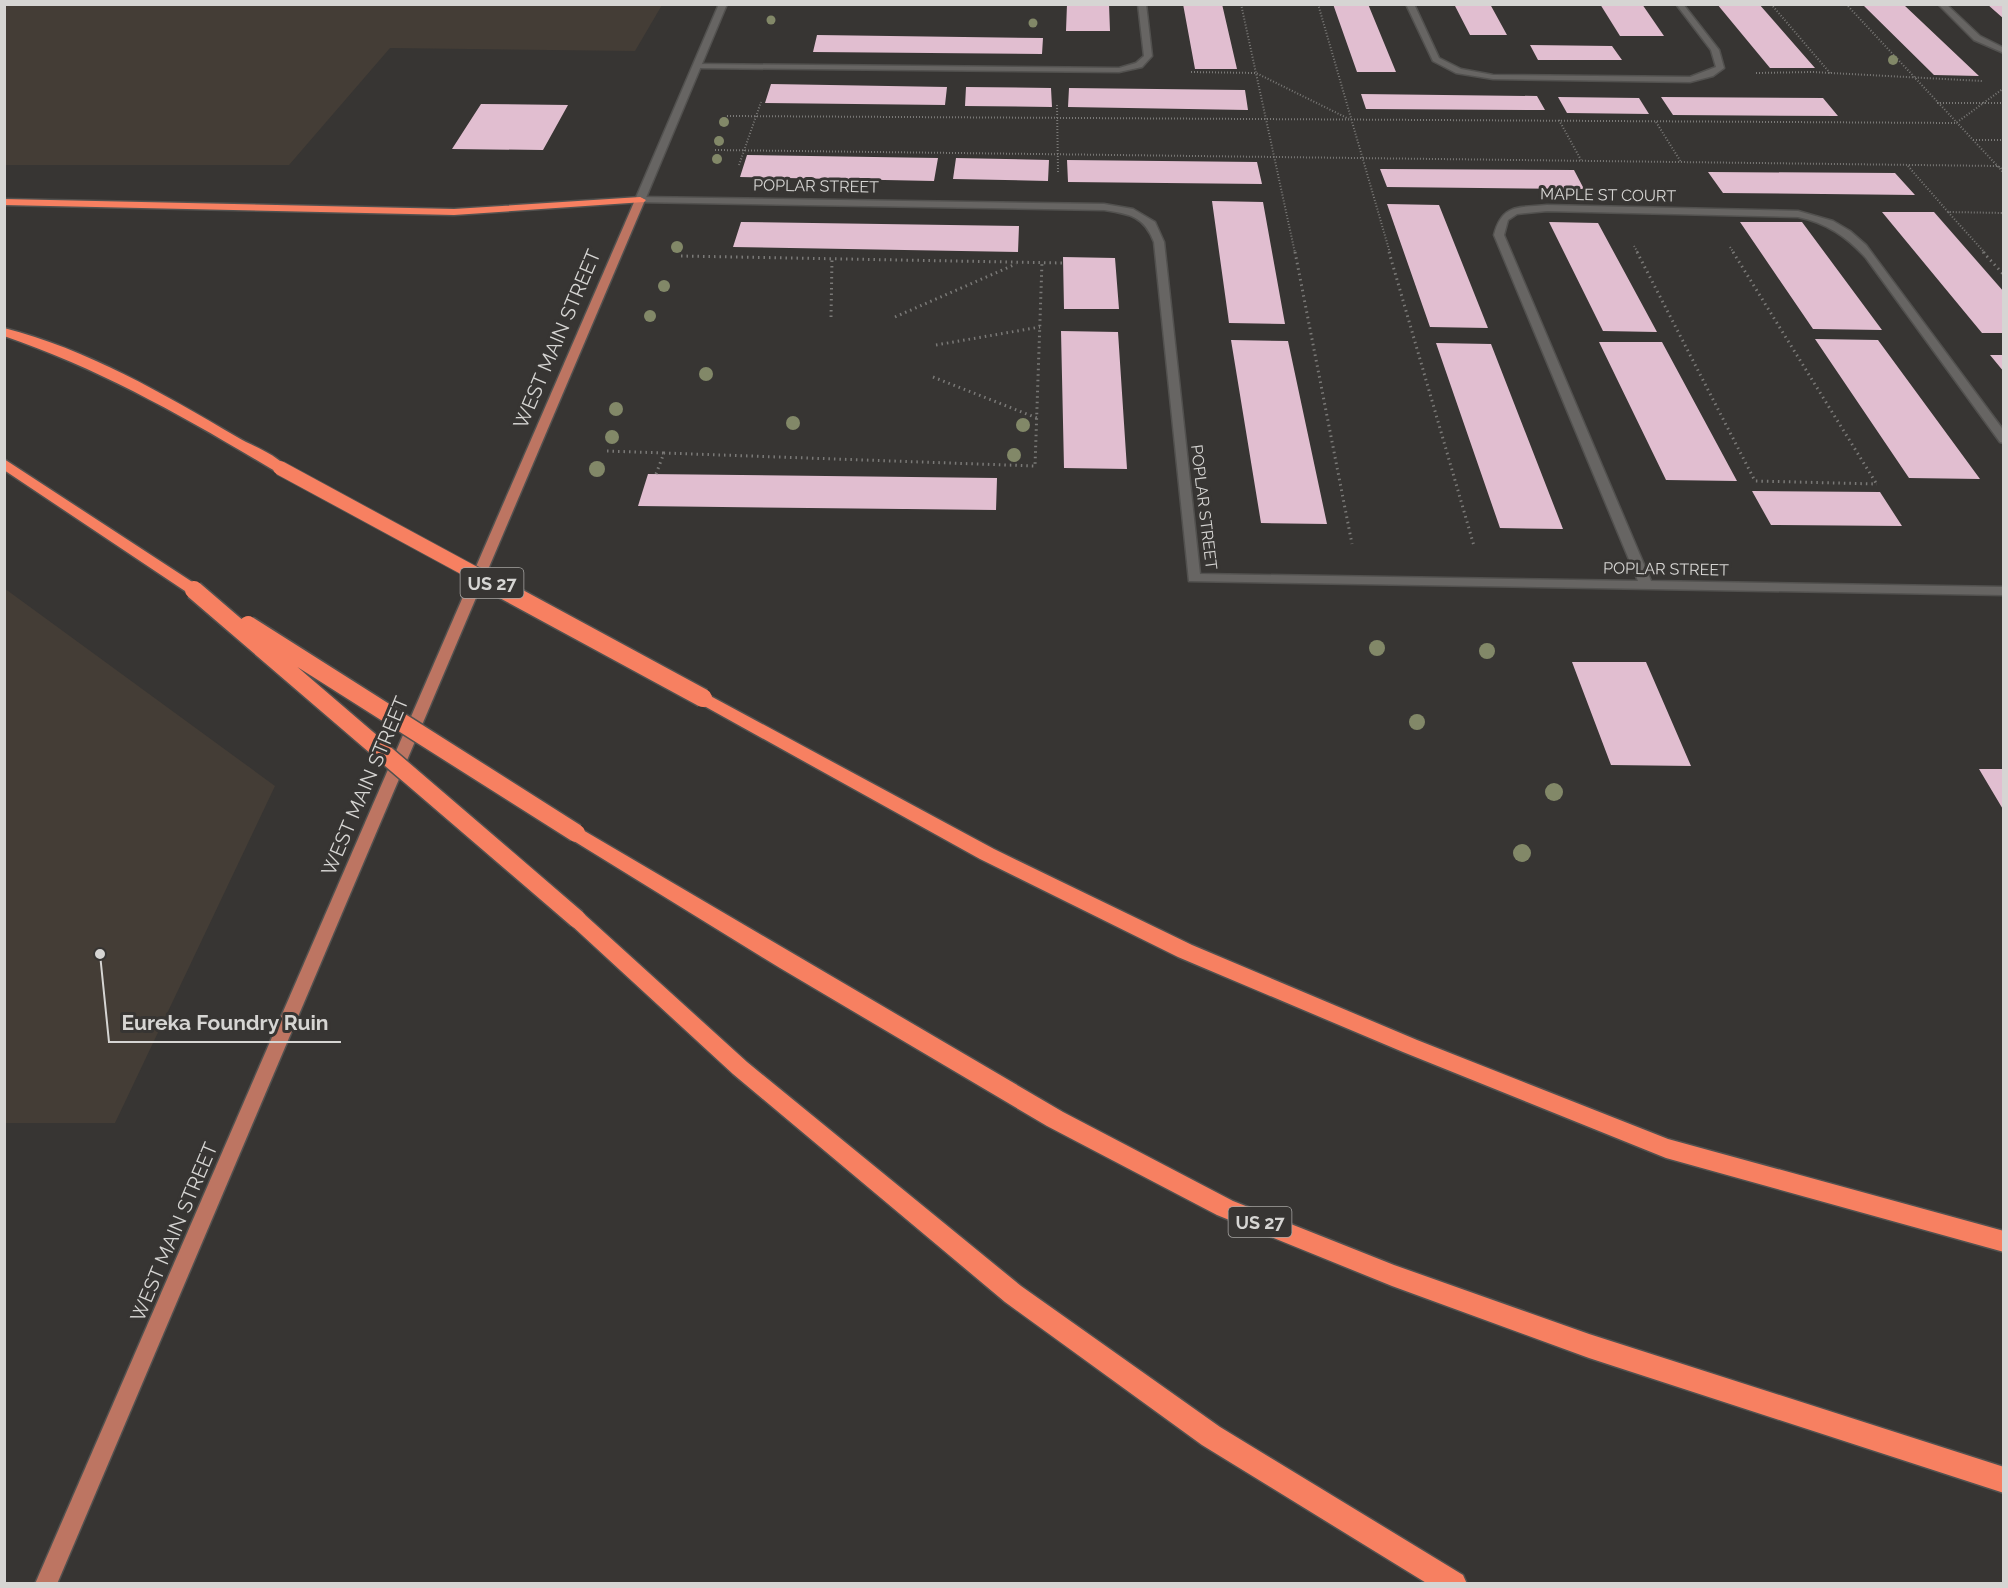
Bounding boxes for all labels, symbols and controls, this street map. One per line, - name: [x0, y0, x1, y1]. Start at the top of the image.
- street label: POPLAR STREET: [753, 175, 879, 197]
- street label: MAPLE ST COURT: [1540, 184, 1676, 206]
- street label: WEST MAIN STREET: [508, 246, 606, 432]
- street label: POPLAR STREET: [1187, 443, 1221, 571]
- street label: POPLAR STREET: [1603, 558, 1729, 580]
- road number: US 27: [460, 568, 524, 598]
- street label: WEST MAIN STREET: [316, 693, 414, 879]
- callout: Eureka Foundry Ruin: [109, 1003, 341, 1042]
- text: Eureka Foundry Ruin: [121, 1010, 329, 1035]
- street label: WEST MAIN STREET: [125, 1139, 223, 1325]
- road number: US 27: [1228, 1207, 1292, 1237]

